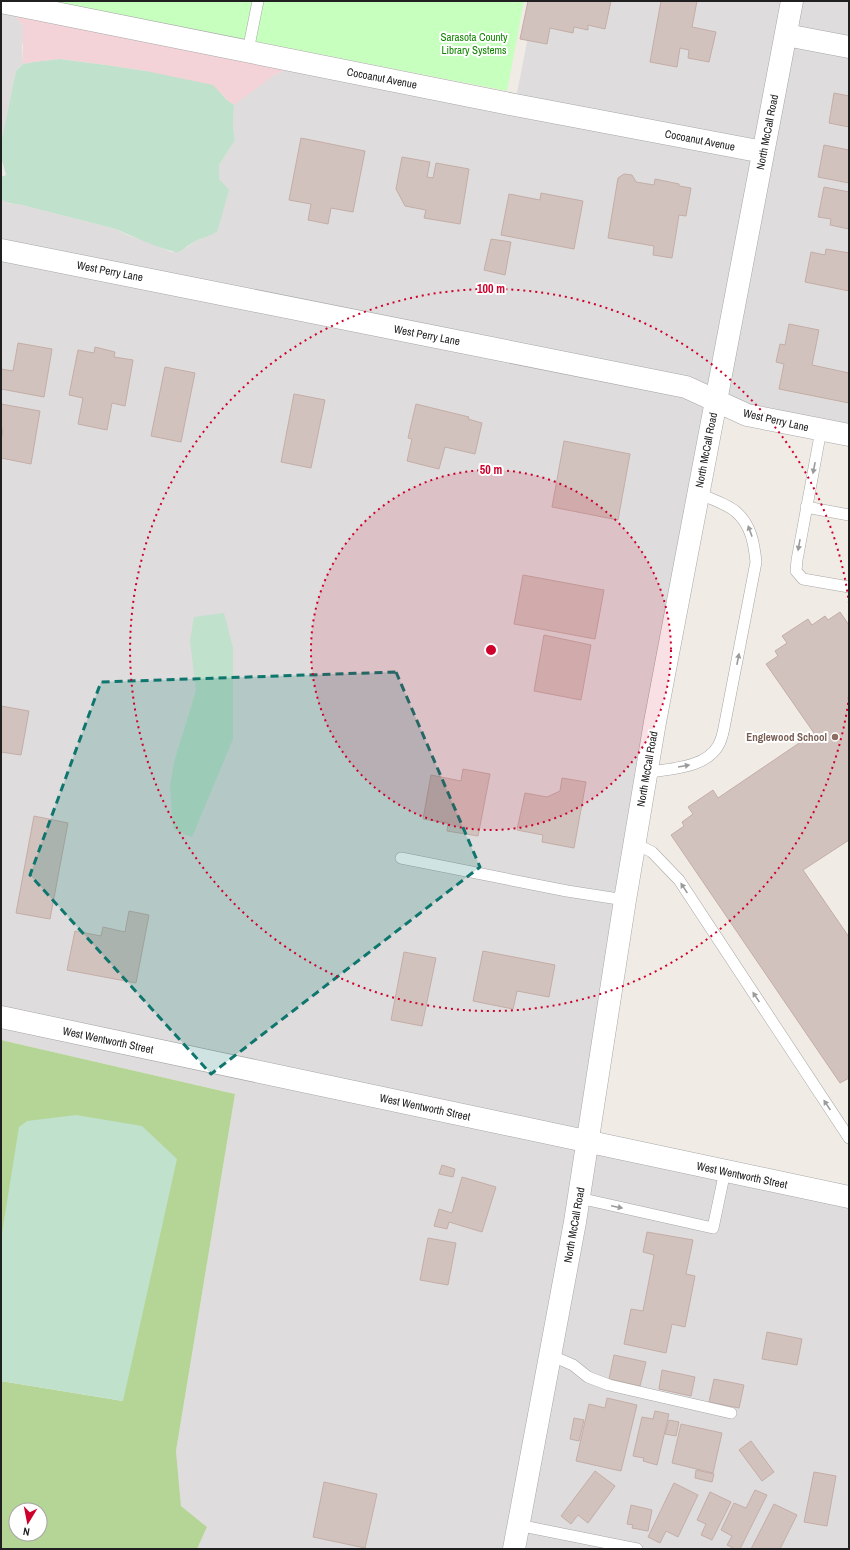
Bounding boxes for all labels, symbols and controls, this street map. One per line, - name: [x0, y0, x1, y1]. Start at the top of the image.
- park label: Sarasota County Library Systems: [440, 30, 508, 57]
- street label: Cocoanut Avenue: [346, 64, 418, 92]
- street label: North McCall Road: [753, 93, 781, 171]
- street label: Cocoanut Avenue: [664, 126, 736, 154]
- street label: West Perry Lane: [76, 258, 144, 284]
- text: 100 m: [477, 281, 505, 297]
- street label: West Perry Lane: [393, 322, 461, 348]
- street label: West Perry Lane: [742, 406, 810, 434]
- street label: North McCall Road: [692, 411, 720, 489]
- text: 50 m: [480, 462, 502, 478]
- one-way arrow: [810, 462, 816, 474]
- one-way arrow: [746, 525, 752, 537]
- one-way arrow: [796, 539, 802, 552]
- centre of rings: [484, 643, 498, 657]
- one-way arrow: [735, 653, 741, 665]
- street label: North McCall Road: [633, 730, 661, 808]
- place label: Englewood School: [746, 730, 827, 744]
- marker: Englewood School: [830, 732, 840, 742]
- one-way arrow: [678, 763, 690, 769]
- one-way arrow: [680, 883, 688, 893]
- one-way arrow: [752, 992, 760, 1002]
- street label: West Wentworth Street: [61, 1024, 155, 1057]
- street label: West Wentworth Street: [378, 1091, 472, 1124]
- one-way arrow: [824, 1099, 831, 1111]
- street label: West Wentworth Street: [695, 1159, 789, 1192]
- street label: North McCall Road: [560, 1186, 588, 1264]
- one-way arrow: [610, 1204, 623, 1210]
- north arrow: [8, 1502, 48, 1542]
- text: N: [22, 1524, 31, 1539]

